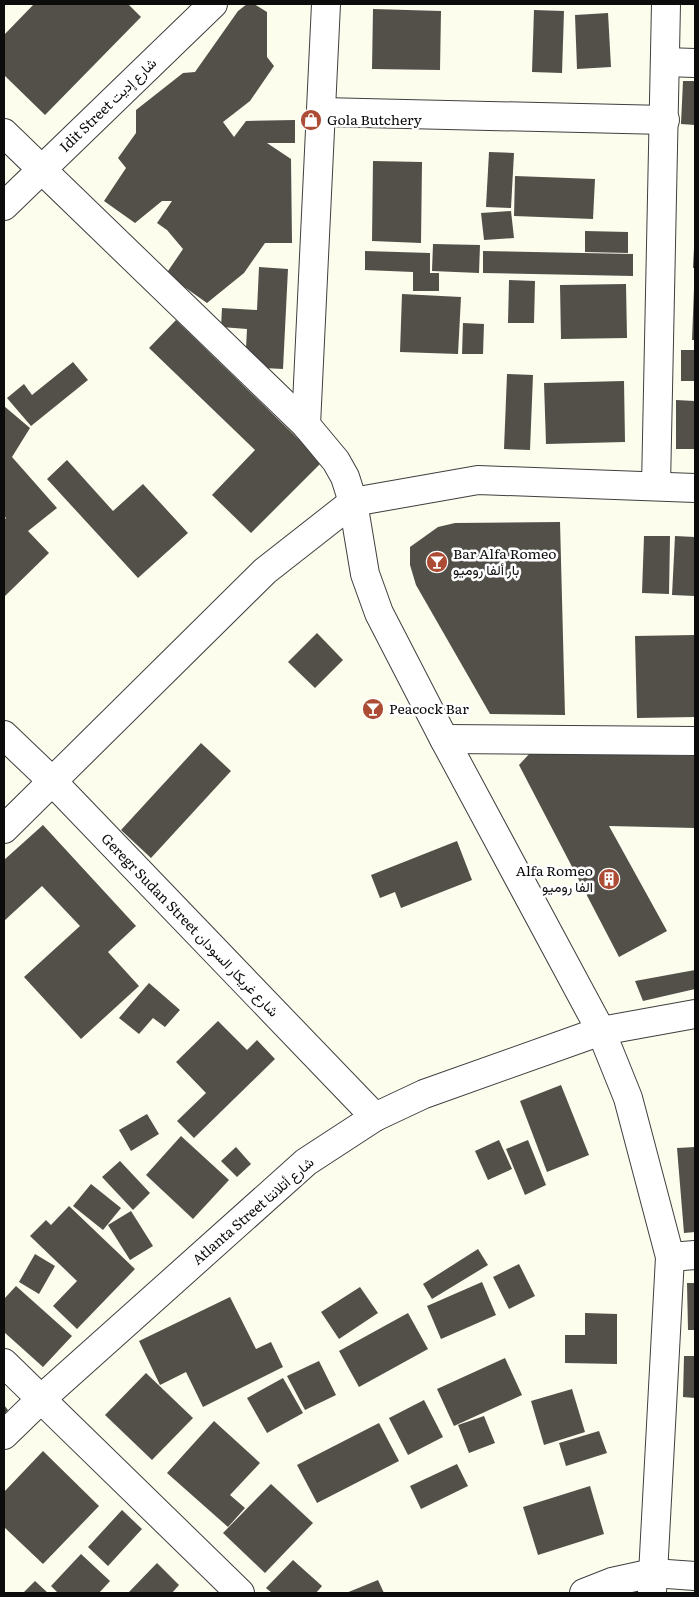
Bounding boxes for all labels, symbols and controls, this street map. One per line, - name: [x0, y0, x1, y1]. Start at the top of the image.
- street label: Idit Street شارع إديت: [54, 53, 162, 157]
- shop icon: Gola Butchery: [299, 108, 323, 132]
- place label: Gola Butchery: [327, 109, 423, 129]
- place label: Bar Alfa Romeo بار ألفا روميو: [453, 543, 556, 579]
- bar icon: Bar Alfa Romeo بار ألفا روميو: [425, 550, 449, 574]
- bar icon: Peacock Bar: [361, 697, 385, 721]
- place label: Peacock Bar: [389, 698, 469, 718]
- street label: Geregr Sudan Street شارع غريكار السودان: [96, 828, 284, 1022]
- place label: Alfa Romeo الفا روميو: [516, 860, 593, 896]
- building icon: Alfa Romeo الفا روميو: [597, 867, 621, 891]
- street label: Atlanta Street شارع أتلانتا: [187, 1152, 319, 1270]

